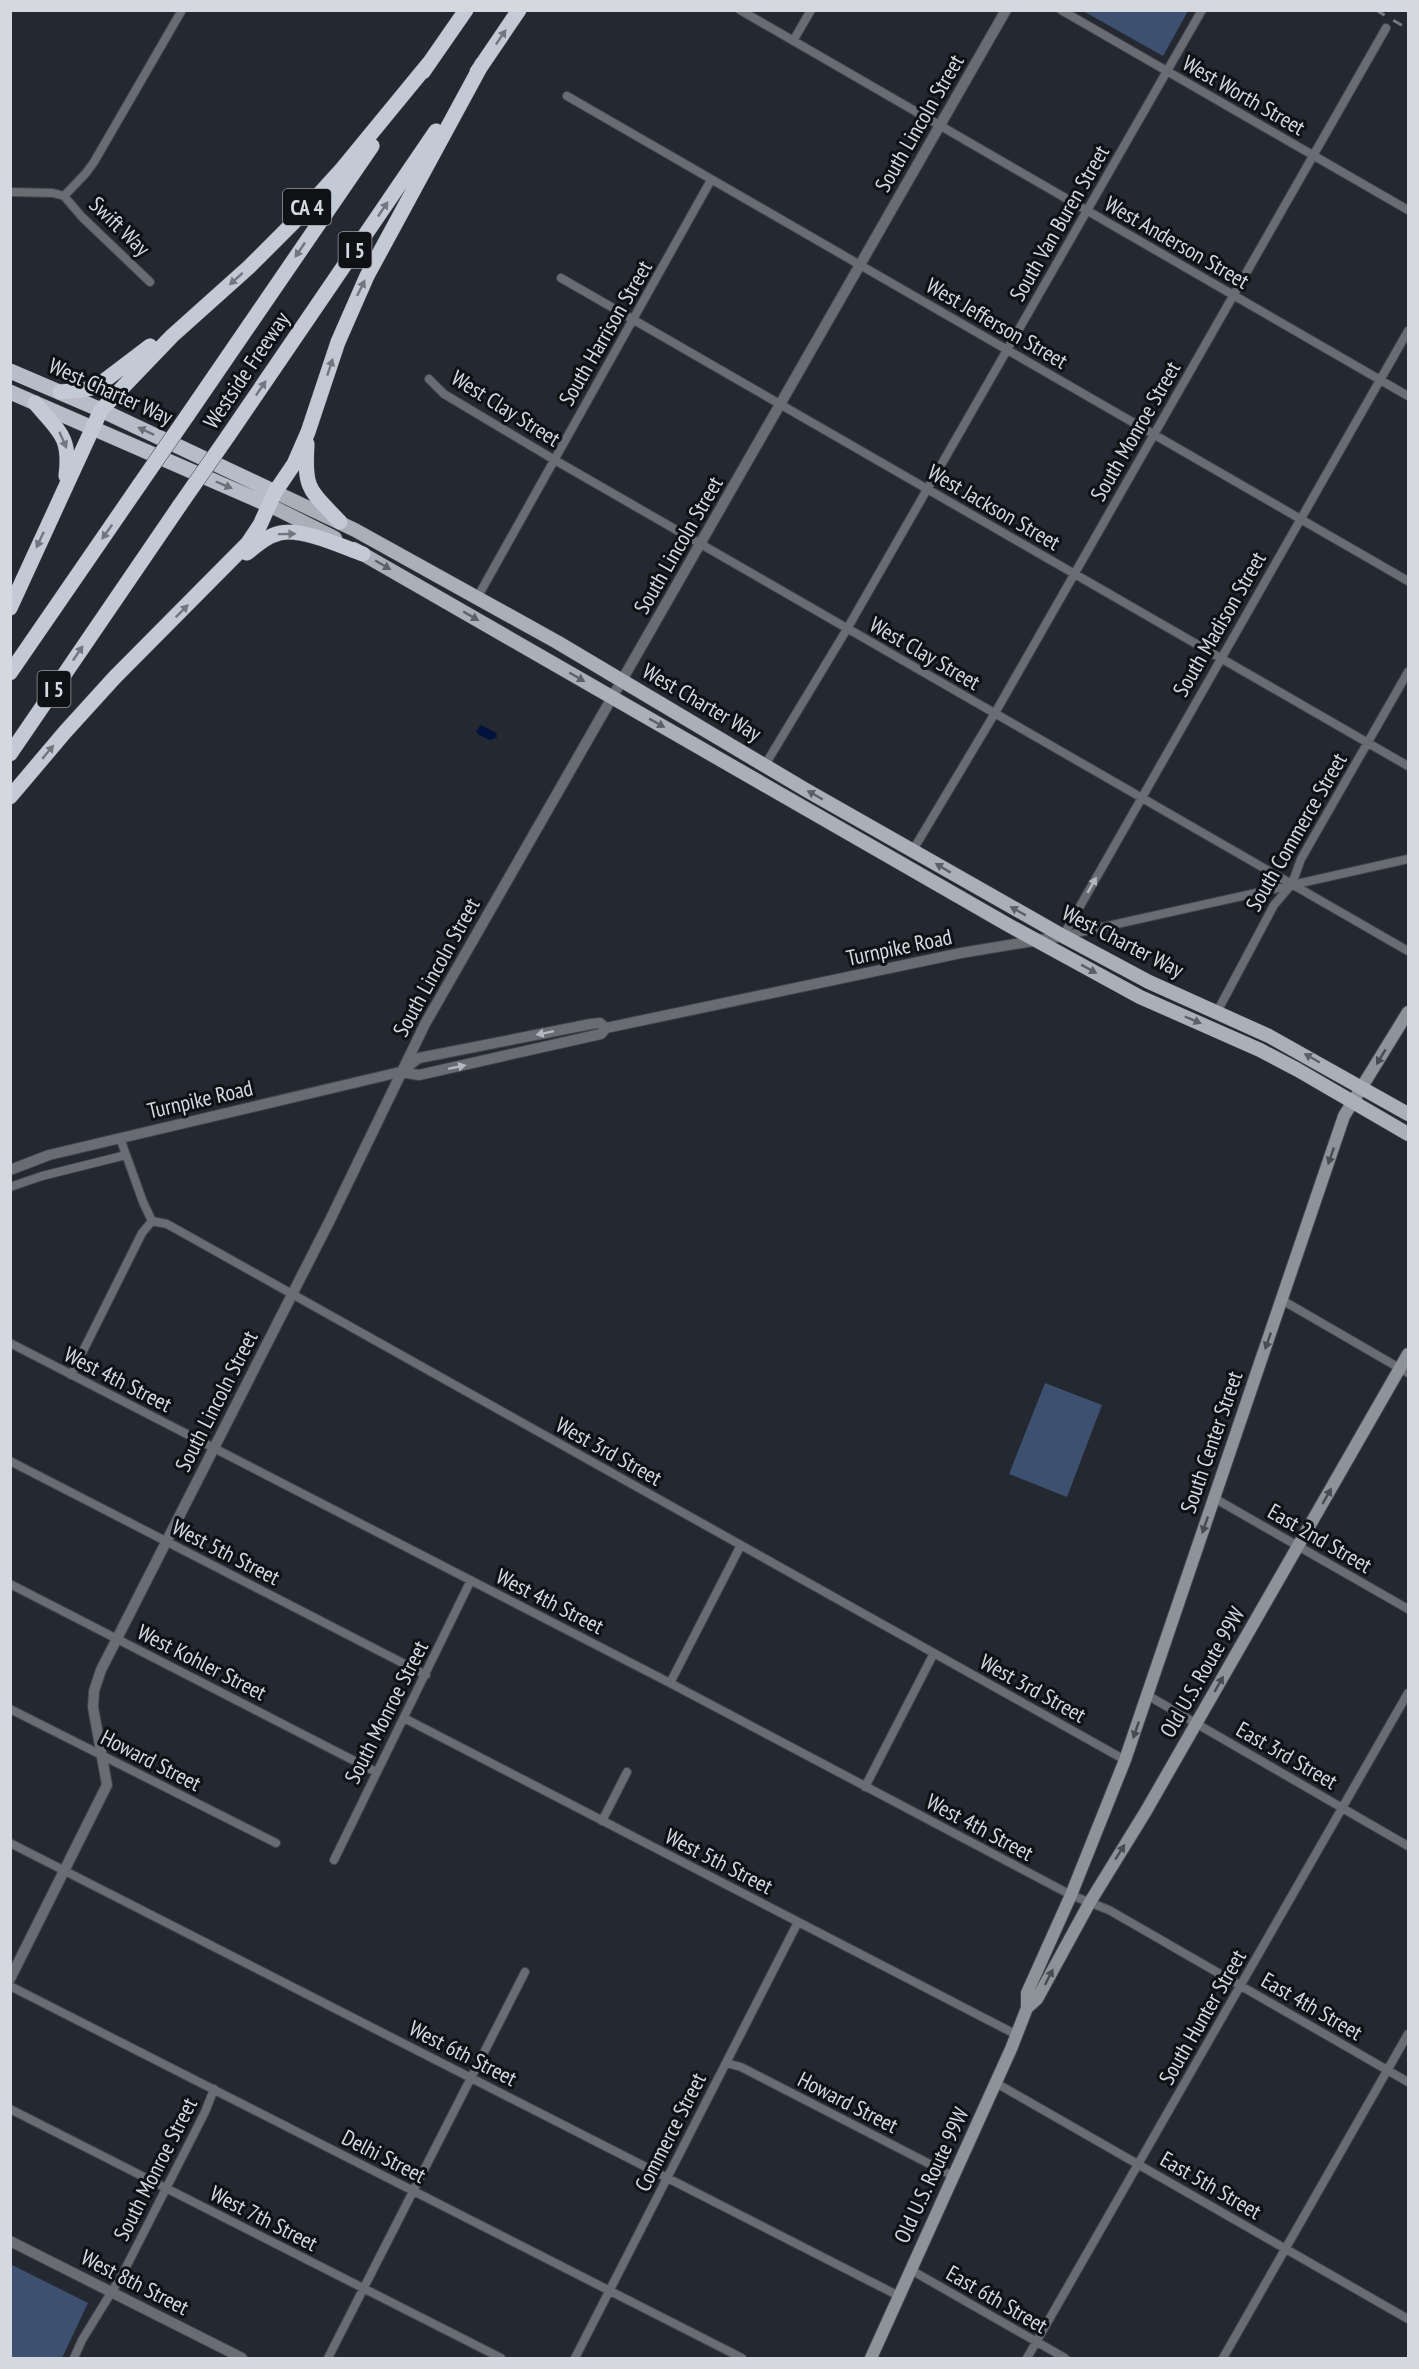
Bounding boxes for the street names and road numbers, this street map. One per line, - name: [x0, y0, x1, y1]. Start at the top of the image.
- street label: South Lincoln Street: [868, 49, 970, 197]
- street label: West Worth Street: [1178, 49, 1310, 141]
- street label: South Van Buren Street: [1003, 140, 1115, 306]
- road number: CA 4: [283, 189, 331, 225]
- street label: West Anderson Street: [1100, 189, 1254, 295]
- street label: Swift Way: [84, 190, 157, 262]
- road number: I 5: [338, 232, 372, 268]
- street label: South Harrison Street: [552, 255, 658, 411]
- street label: West Jefferson Street: [921, 271, 1073, 375]
- street label: Westside Freeway: [197, 306, 296, 434]
- street label: West Charter Way: [45, 351, 178, 431]
- street label: South Monroe Street: [1084, 356, 1186, 506]
- street label: West Clay Street: [446, 364, 566, 452]
- street label: West Jackson Street: [923, 458, 1065, 556]
- street label: South Lincoln Street: [627, 471, 729, 619]
- street label: South Madison Street: [1166, 547, 1272, 701]
- street label: West Clay Street: [865, 610, 985, 696]
- street label: West Charter Way: [638, 657, 767, 748]
- road number: I 5: [38, 671, 70, 707]
- street label: South Commerce Street: [1239, 748, 1353, 916]
- street label: South Lincoln Street: [386, 893, 486, 1041]
- street label: West Charter Way: [1058, 898, 1189, 984]
- street label: Turnpike Road: [844, 922, 954, 972]
- street label: Turnpike Road: [145, 1073, 255, 1125]
- street label: South Lincoln Street: [168, 1326, 264, 1476]
- street label: West 4th Street: [59, 1340, 177, 1418]
- street label: South Center Street: [1174, 1367, 1248, 1517]
- street label: West 3rd Street: [551, 1410, 667, 1492]
- street label: East 2nd Street: [1263, 1497, 1377, 1579]
- street label: West 5th Street: [167, 1513, 285, 1591]
- street label: West 4th Street: [491, 1562, 609, 1640]
- street label: Old U.S. Route 99W: [1153, 1601, 1251, 1742]
- street label: West Kohler Street: [133, 1618, 271, 1706]
- street label: South Monroe Street: [338, 1636, 434, 1788]
- street label: West 3rd Street: [975, 1647, 1091, 1729]
- street label: East 3rd Street: [1231, 1715, 1343, 1795]
- street label: Howard Street: [96, 1723, 206, 1797]
- street label: West 4th Street: [922, 1787, 1038, 1867]
- street label: West 5th Street: [660, 1822, 778, 1900]
- street label: South Hunter Street: [1152, 1945, 1252, 2089]
- street label: East 4th Street: [1256, 1966, 1368, 2046]
- street label: West 6th Street: [404, 2014, 522, 2092]
- street label: Howard Street: [793, 2065, 903, 2139]
- street label: Commerce Street: [628, 2068, 712, 2196]
- street label: South Monroe Street: [107, 2093, 203, 2245]
- street label: Old U.S. Route 99W: [887, 2103, 975, 2247]
- street label: Delhi Street: [337, 2123, 431, 2189]
- street label: East 5th Street: [1155, 2145, 1267, 2225]
- street label: West 7th Street: [206, 2179, 322, 2257]
- street label: West 8th Street: [76, 2243, 194, 2321]
- street label: East 6th Street: [941, 2259, 1053, 2339]

